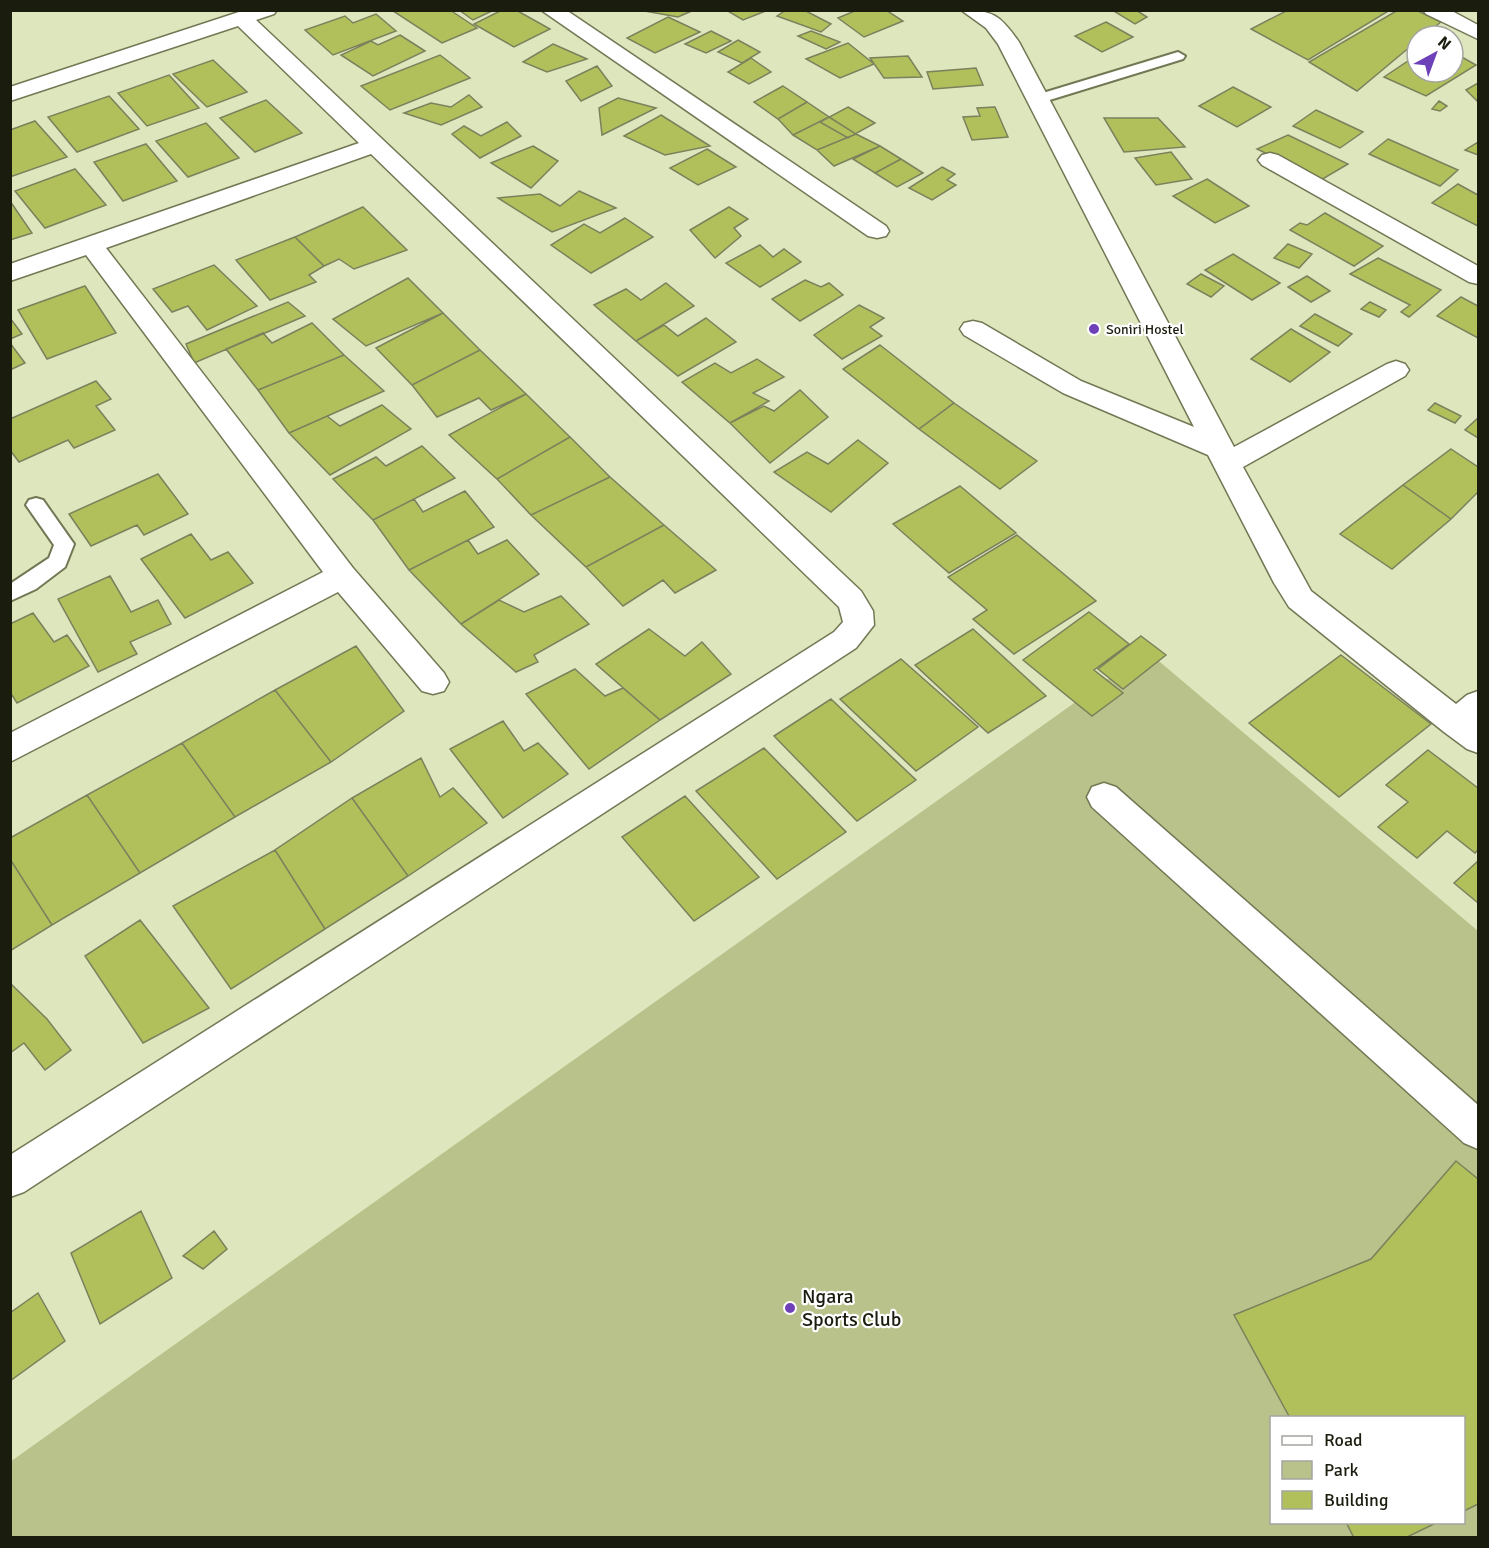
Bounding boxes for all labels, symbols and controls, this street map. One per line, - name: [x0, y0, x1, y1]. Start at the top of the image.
- north arrow: [1405, 24, 1465, 84]
- text: N: [1433, 32, 1455, 55]
- place label: Soniri Hostel: [1106, 321, 1184, 338]
- marker: Soniri Hostel: [1087, 322, 1101, 336]
- place label: Ngara Sports Club: [802, 1284, 901, 1332]
- marker: Ngara Sports Club: [783, 1301, 797, 1315]
- legend: [1270, 1416, 1465, 1524]
- text: Road: [1324, 1429, 1363, 1451]
- text: Park: [1324, 1459, 1359, 1481]
- text: Building: [1324, 1489, 1388, 1511]

